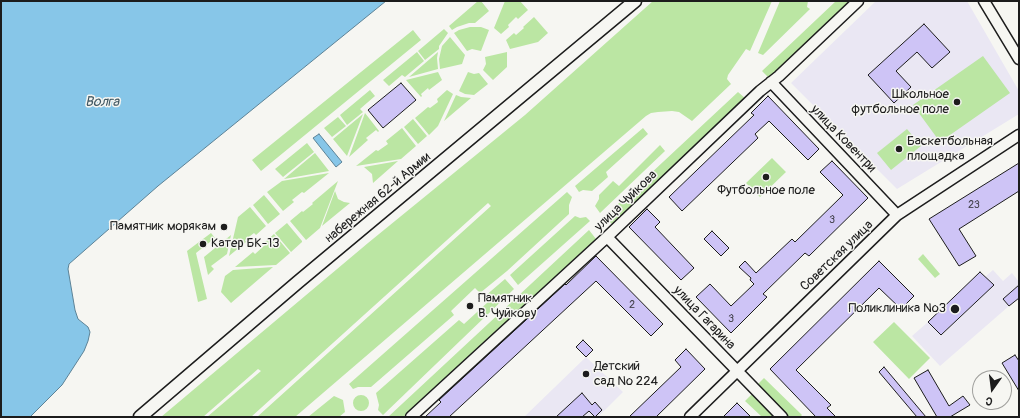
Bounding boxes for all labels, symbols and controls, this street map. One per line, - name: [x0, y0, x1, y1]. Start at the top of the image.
- place label: Школьное футбольное поле: [851, 87, 949, 118]
- water label: Волга: [85, 94, 119, 110]
- marker: Школьное футбольное поле: [952, 97, 962, 107]
- street label: улица Ковентри: [807, 102, 879, 176]
- place label: Баскетбольная площадка: [907, 134, 993, 165]
- marker: Баскетбольная площадка: [894, 144, 904, 154]
- street label: набережная 62-й Армии: [322, 149, 434, 247]
- street label: улица Чуйкова: [591, 167, 661, 235]
- marker: Футбольное поле: [761, 172, 771, 182]
- place label: Футбольное поле: [717, 183, 815, 199]
- house number: 23: [968, 198, 980, 212]
- house number: 3: [829, 213, 835, 227]
- street label: Советская улица: [797, 217, 877, 295]
- place label: Памятник морякам: [110, 219, 216, 235]
- marker: Памятник морякам: [219, 222, 229, 232]
- place label: Катер БК-13: [211, 236, 280, 252]
- marker: Катер БК-13: [198, 239, 208, 249]
- street label: улица Гагарина: [670, 283, 738, 353]
- place label: Памятник В. Чуйкову: [478, 291, 536, 322]
- house number: 2: [629, 298, 635, 312]
- marker: Памятник В. Чуйкову: [465, 301, 475, 311]
- place label: Поликлиника №3: [848, 301, 946, 317]
- marker: Поликлиника №3: [949, 303, 961, 315]
- house number: 3: [728, 312, 734, 326]
- place label: Детский сад № 224: [594, 359, 658, 390]
- marker: Детский сад № 224: [581, 369, 591, 379]
- north arrow: [972, 370, 1012, 410]
- text: С: [984, 394, 994, 408]

